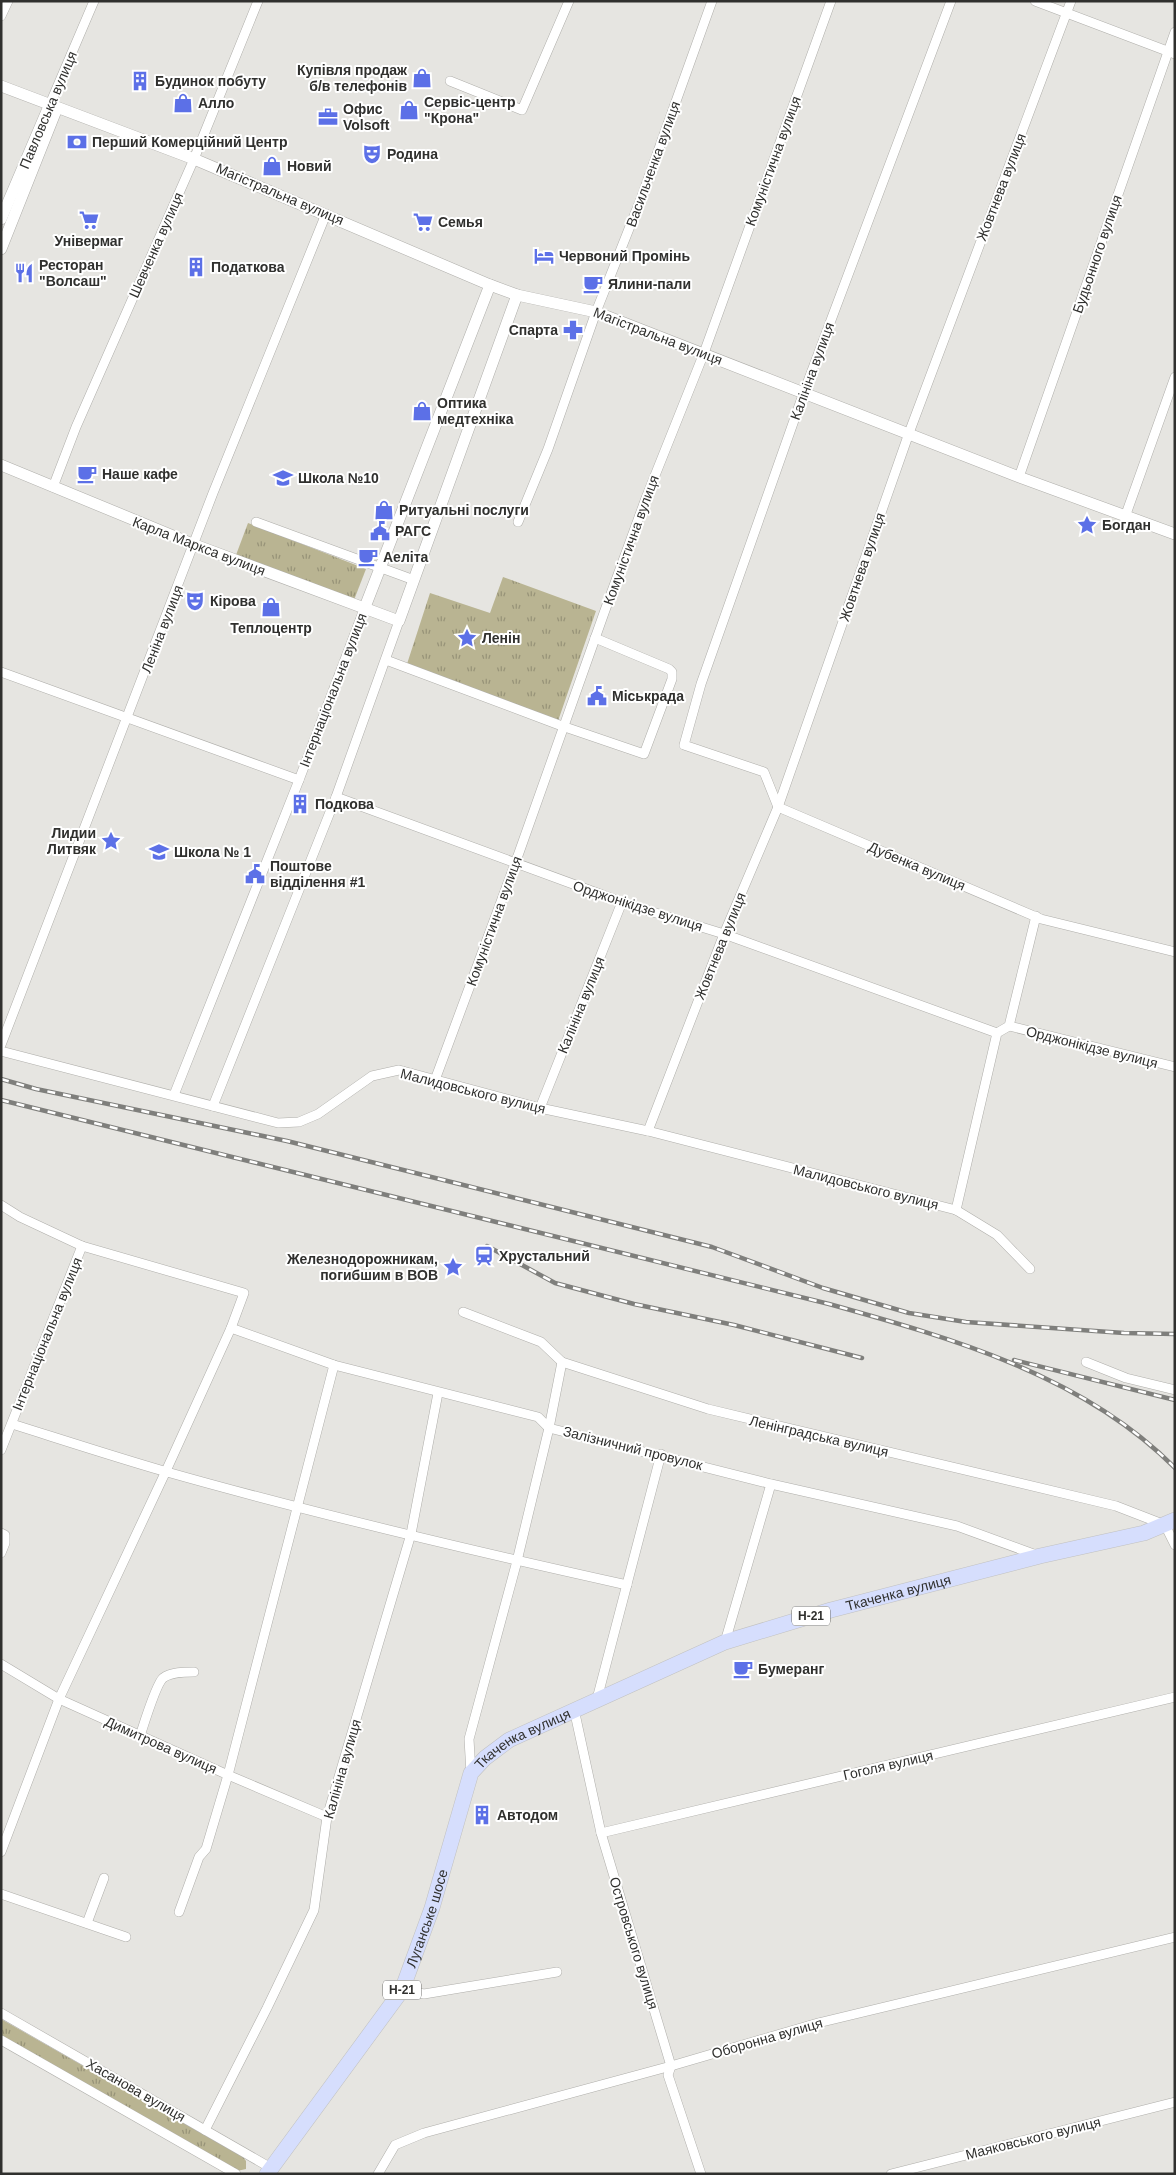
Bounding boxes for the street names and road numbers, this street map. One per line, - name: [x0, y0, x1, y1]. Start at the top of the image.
- street label: Павловська вулиця: [16, 49, 80, 171]
- street label: Комуністична вулиця: [742, 94, 804, 228]
- street label: Васильченка вулиця: [623, 99, 683, 229]
- street label: Жовтнева вулиця: [973, 131, 1029, 243]
- street label: Магістральна вулиця: [214, 160, 346, 228]
- street label: Шевченка вулиця: [126, 190, 186, 300]
- street label: Будьонного вулиця: [1069, 193, 1125, 315]
- street label: Магістральна вулиця: [591, 304, 725, 368]
- street label: Калініна вулиця: [787, 320, 837, 422]
- street label: Комуністична вулиця: [600, 473, 662, 607]
- street label: Жовтнева вулиця: [836, 511, 888, 623]
- street label: Карла Маркса вулиця: [130, 513, 268, 579]
- street label: Леніна вулиця: [138, 583, 186, 675]
- street label: Інтернаціональна вулиця: [296, 611, 370, 769]
- street label: Дубенка вулиця: [866, 838, 968, 894]
- street label: Комуністична вулиця: [463, 854, 525, 988]
- street label: Орджонікідзе вулиця: [571, 877, 705, 935]
- street label: Жовтнева вулиця: [691, 890, 749, 1002]
- street label: Калініна вулиця: [554, 954, 608, 1056]
- street label: Орджонікідзе вулиця: [1024, 1023, 1160, 1071]
- street label: Малидовського вулиця: [399, 1065, 547, 1117]
- street label: Малидовського вулиця: [792, 1161, 940, 1213]
- street label: Інтернаціональна вулиця: [9, 1255, 85, 1413]
- street label: Ленінградська вулиця: [748, 1412, 890, 1460]
- street label: Залізничний провулок: [562, 1423, 705, 1473]
- street label: Ткаченка вулиця: [844, 1571, 953, 1614]
- road number: Н-21: [792, 1606, 830, 1625]
- street label: Ткаченка вулиця: [471, 1705, 573, 1772]
- street label: Димитрова вулиця: [102, 1713, 220, 1777]
- street label: Калініна вулиця: [320, 1717, 364, 1821]
- street label: Гоголя вулиця: [841, 1747, 935, 1783]
- street label: Луганське шосе: [403, 1867, 451, 1970]
- street label: Островського вулиця: [606, 1875, 662, 2011]
- road number: Н-21: [383, 1980, 421, 2000]
- street label: Оборонна вулиця: [710, 2014, 824, 2062]
- street label: Хасанова вулиця: [84, 2055, 188, 2125]
- street label: Маяковського вулиця: [964, 2113, 1102, 2163]

